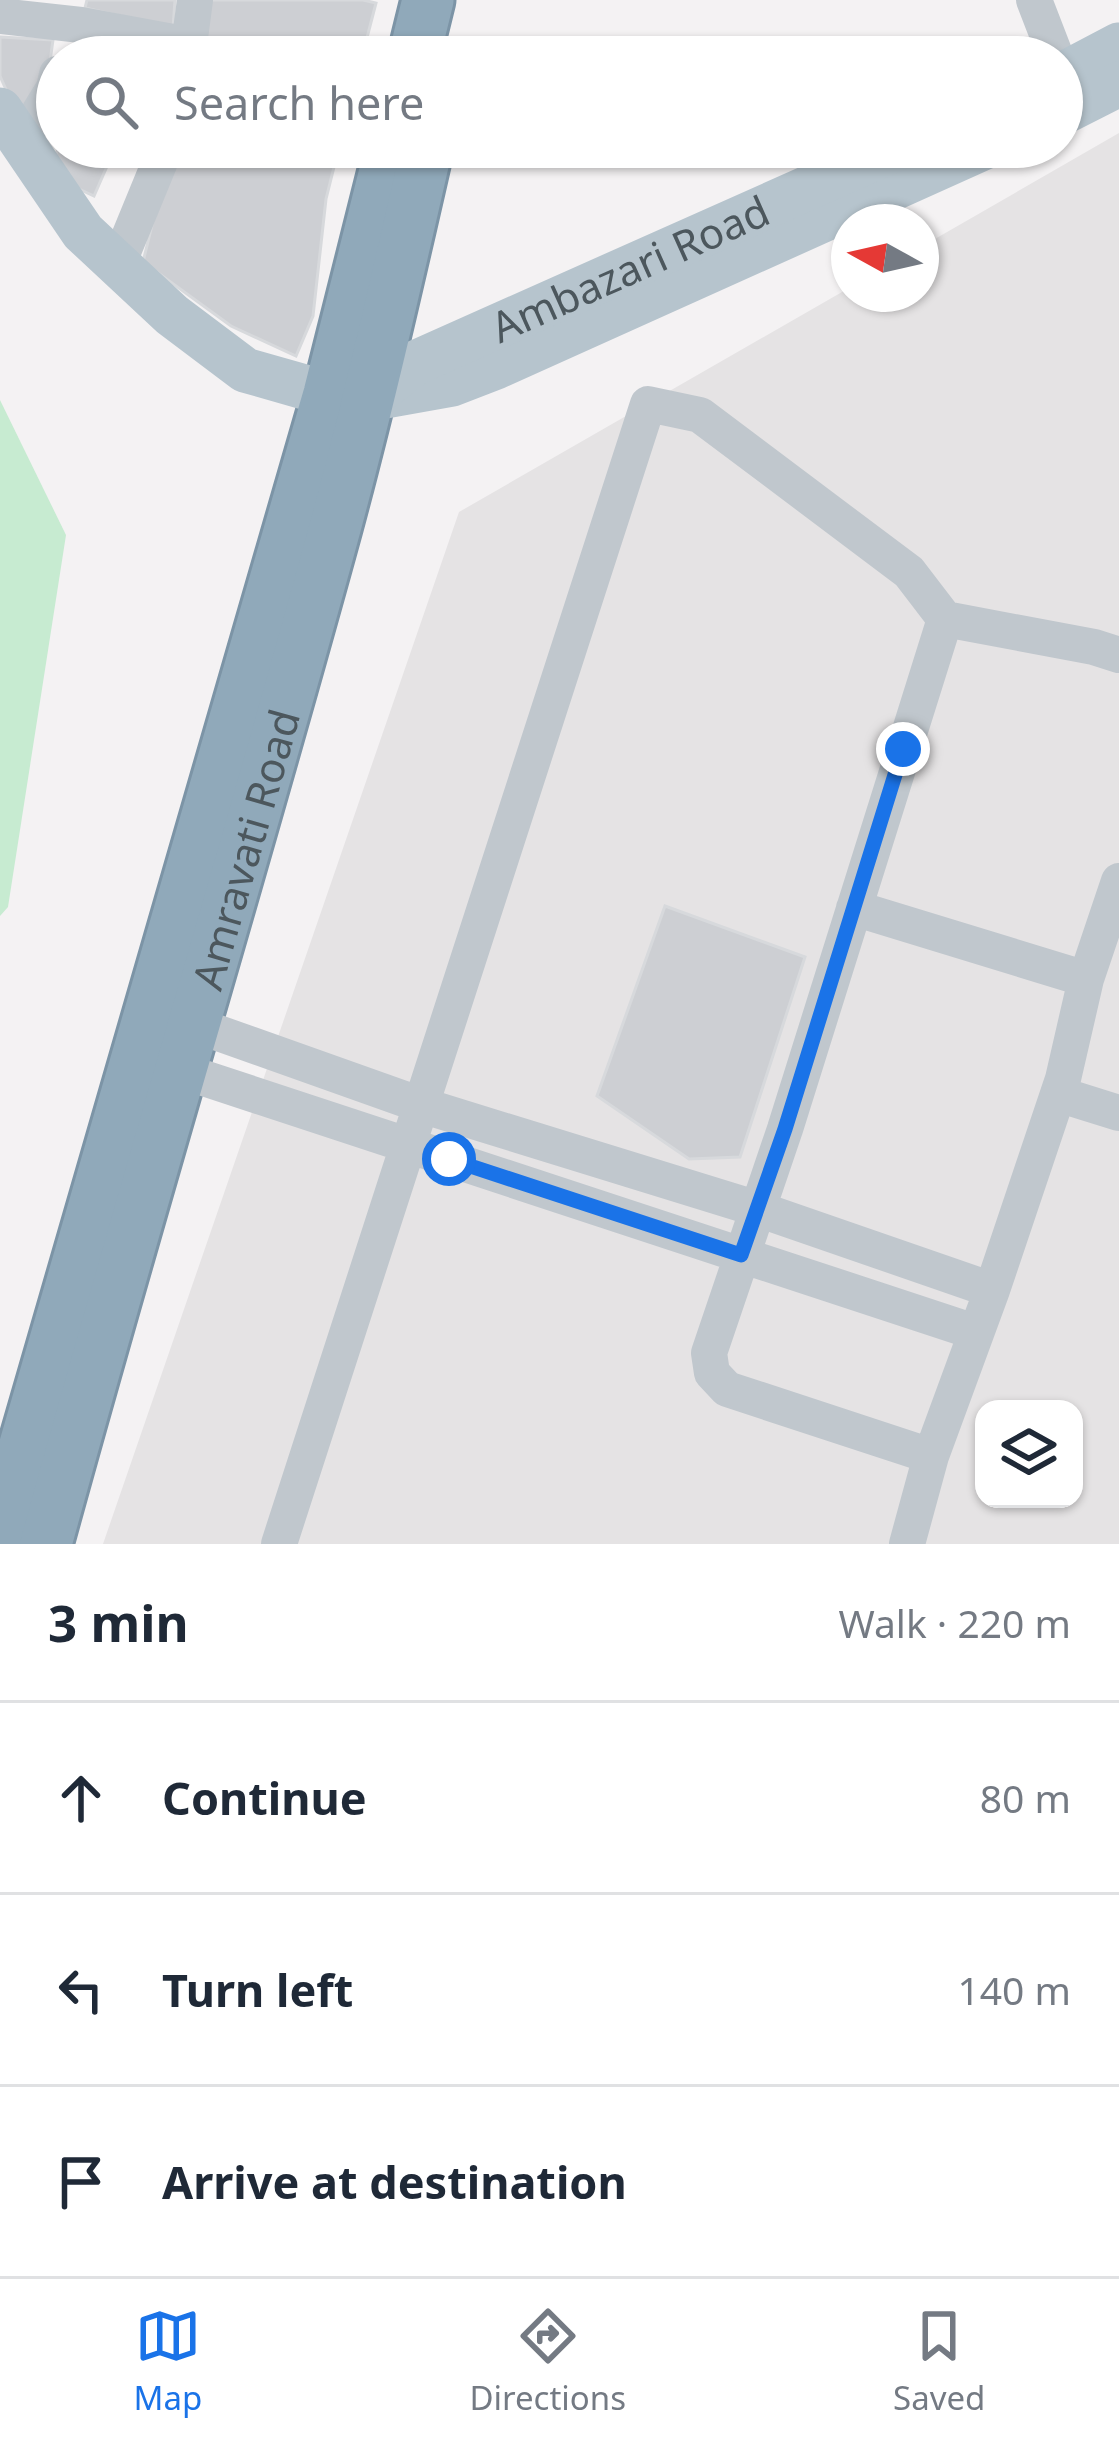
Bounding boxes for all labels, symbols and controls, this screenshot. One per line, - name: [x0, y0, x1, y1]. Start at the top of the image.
- search box: [36, 36, 1083, 168]
- icon: search: [78, 69, 144, 135]
- text: Search here: [174, 72, 424, 133]
- street label: Ambazari Road: [481, 181, 778, 354]
- north arrow: [831, 204, 939, 312]
- street label: Amravati Road: [177, 702, 312, 996]
- route end: [876, 722, 930, 776]
- route start: [422, 1132, 476, 1186]
- map controls: [975, 1400, 1083, 1508]
- button: layers: [975, 1400, 1083, 1508]
- text: 3 min: [48, 1587, 189, 1657]
- text: Walk · 220 m: [838, 1596, 1071, 1649]
- icon: ahead: [48, 1765, 114, 1831]
- text: Continue: [162, 1767, 367, 1828]
- text: 80 m: [980, 1771, 1071, 1824]
- icon: left: [48, 1957, 114, 2023]
- text: Turn left: [162, 1959, 353, 2020]
- text: 140 m: [957, 1963, 1071, 2016]
- icon: arrive: [48, 2149, 114, 2215]
- text: Arrive at destination: [162, 2151, 627, 2212]
- tab: Map: [134, 2303, 202, 2420]
- tab: Directions: [469, 2303, 626, 2420]
- tab: Saved: [893, 2303, 985, 2420]

